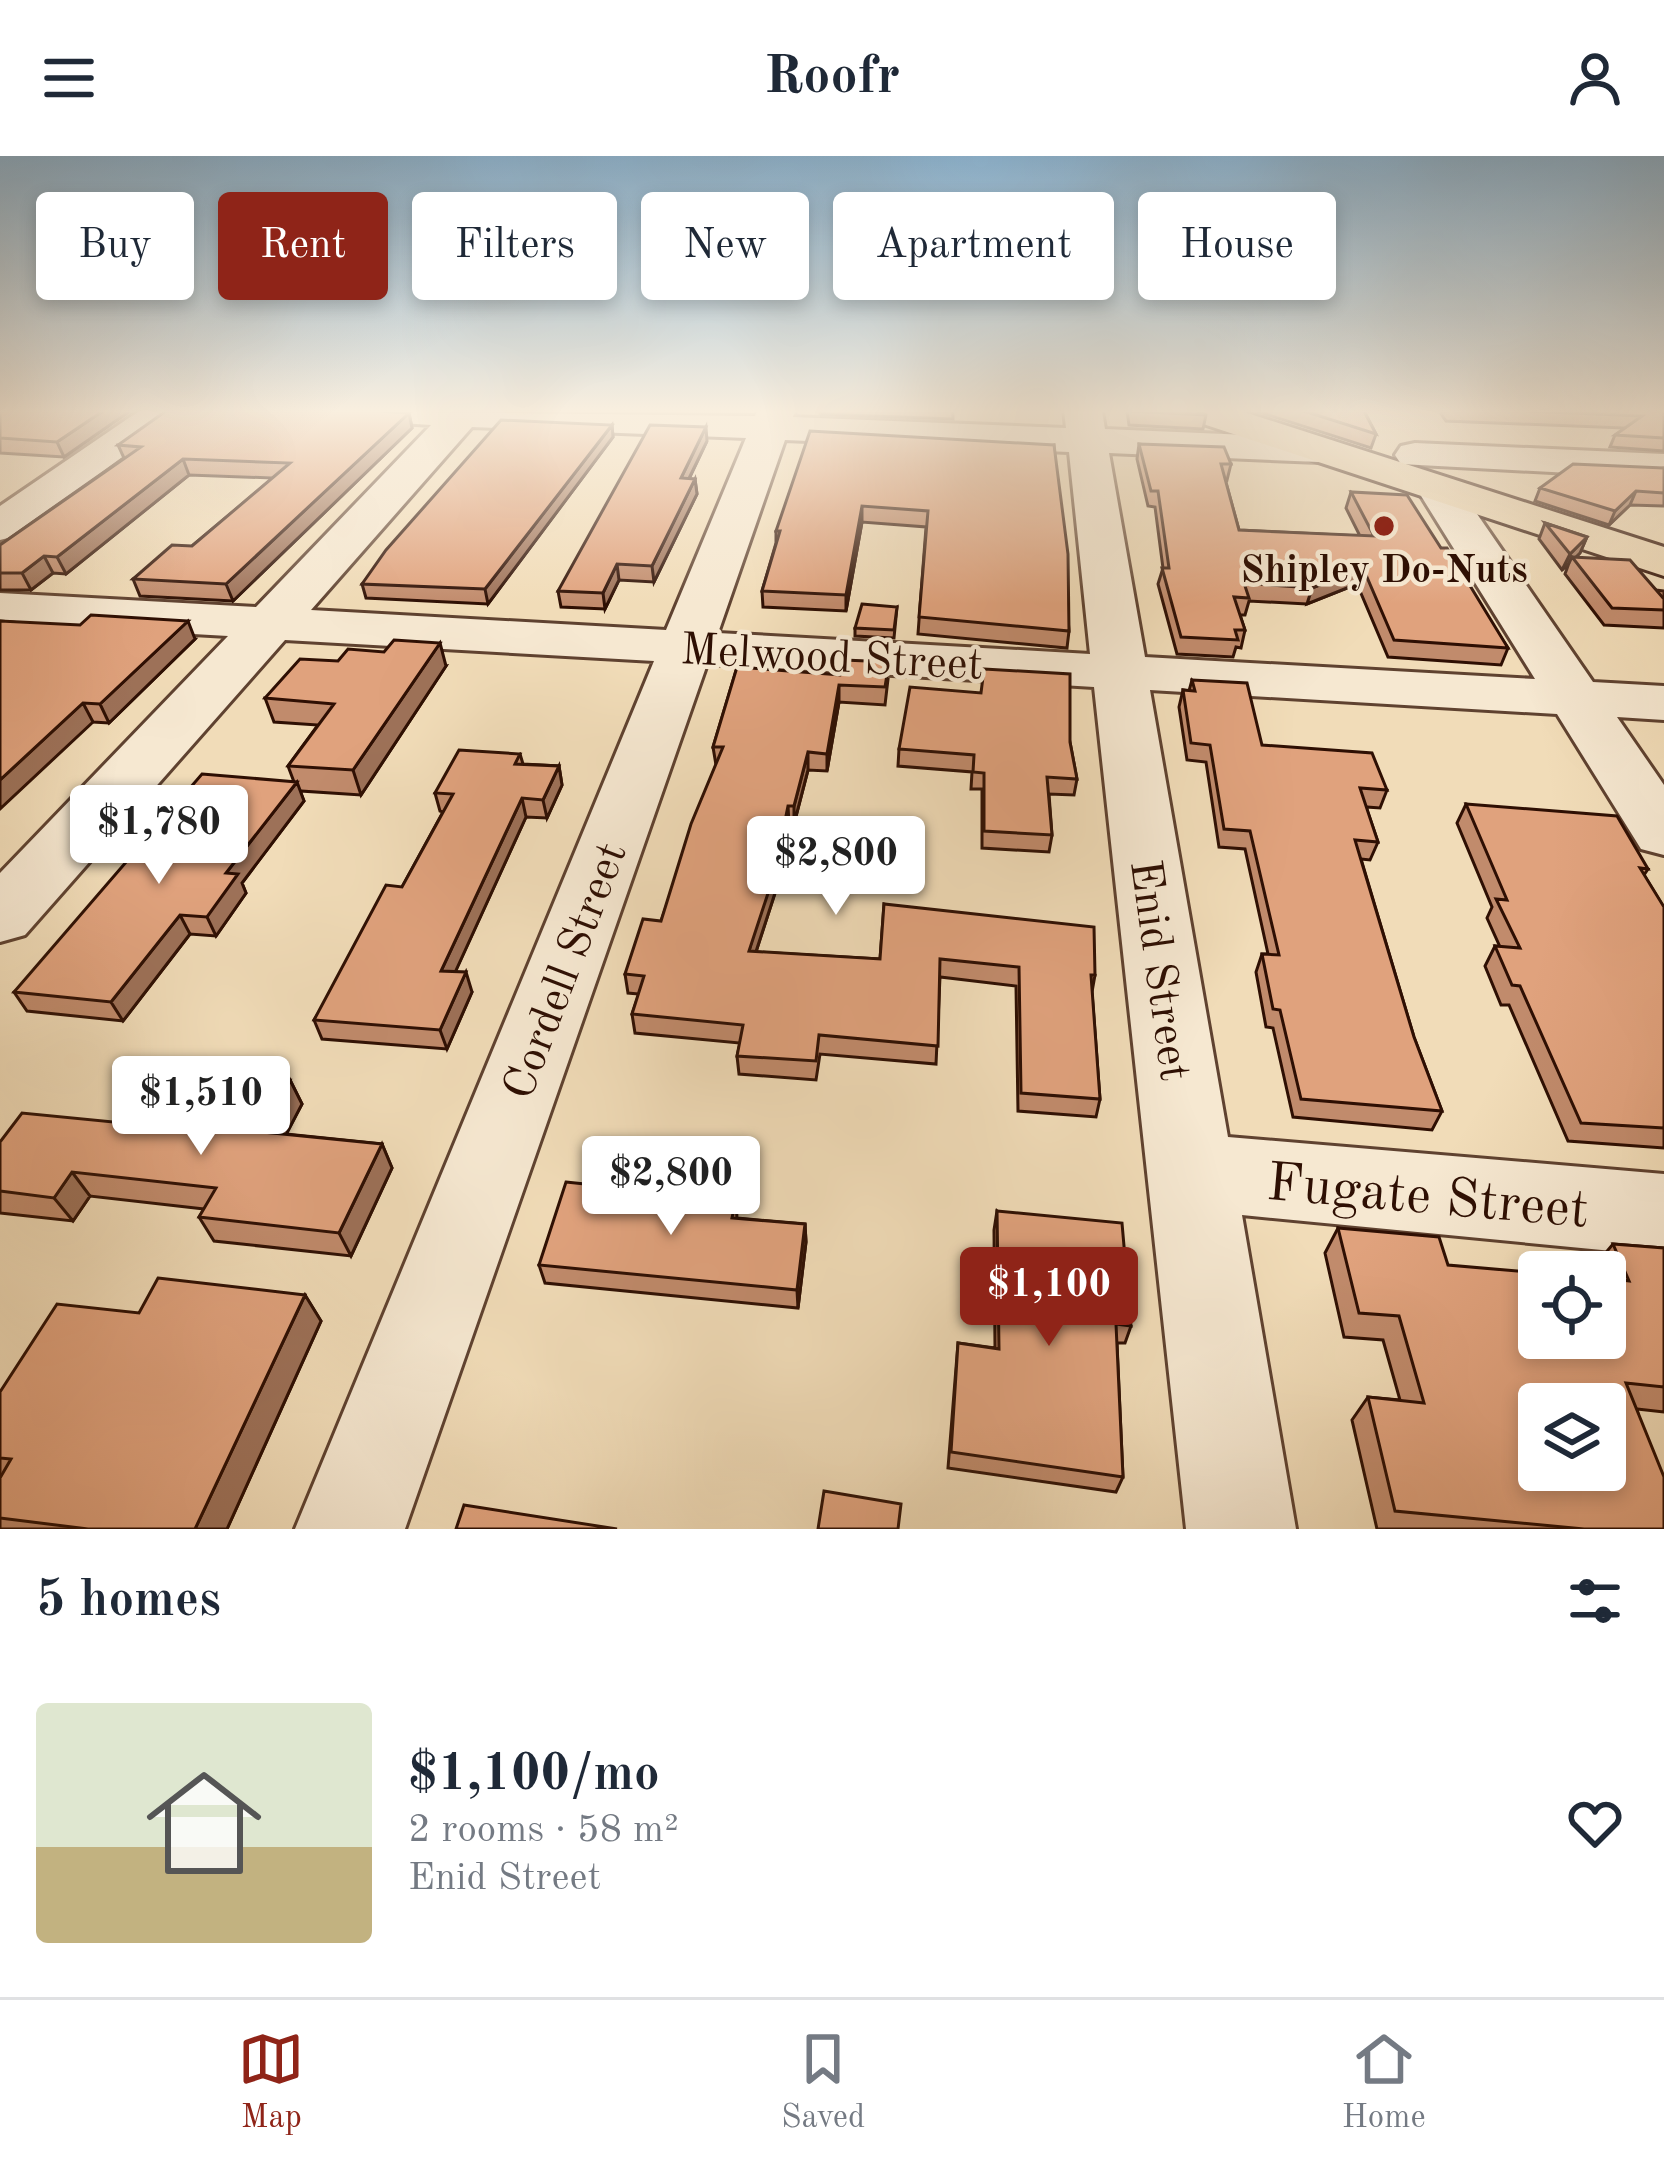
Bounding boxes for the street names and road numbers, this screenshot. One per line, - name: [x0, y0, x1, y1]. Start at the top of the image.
- street label: Melwood Street: [679, 629, 984, 690]
- street label: Cordell Street: [498, 837, 637, 1106]
- street label: Enid Street: [1120, 857, 1195, 1084]
- street label: Fugate Street: [1264, 1158, 1591, 1240]

